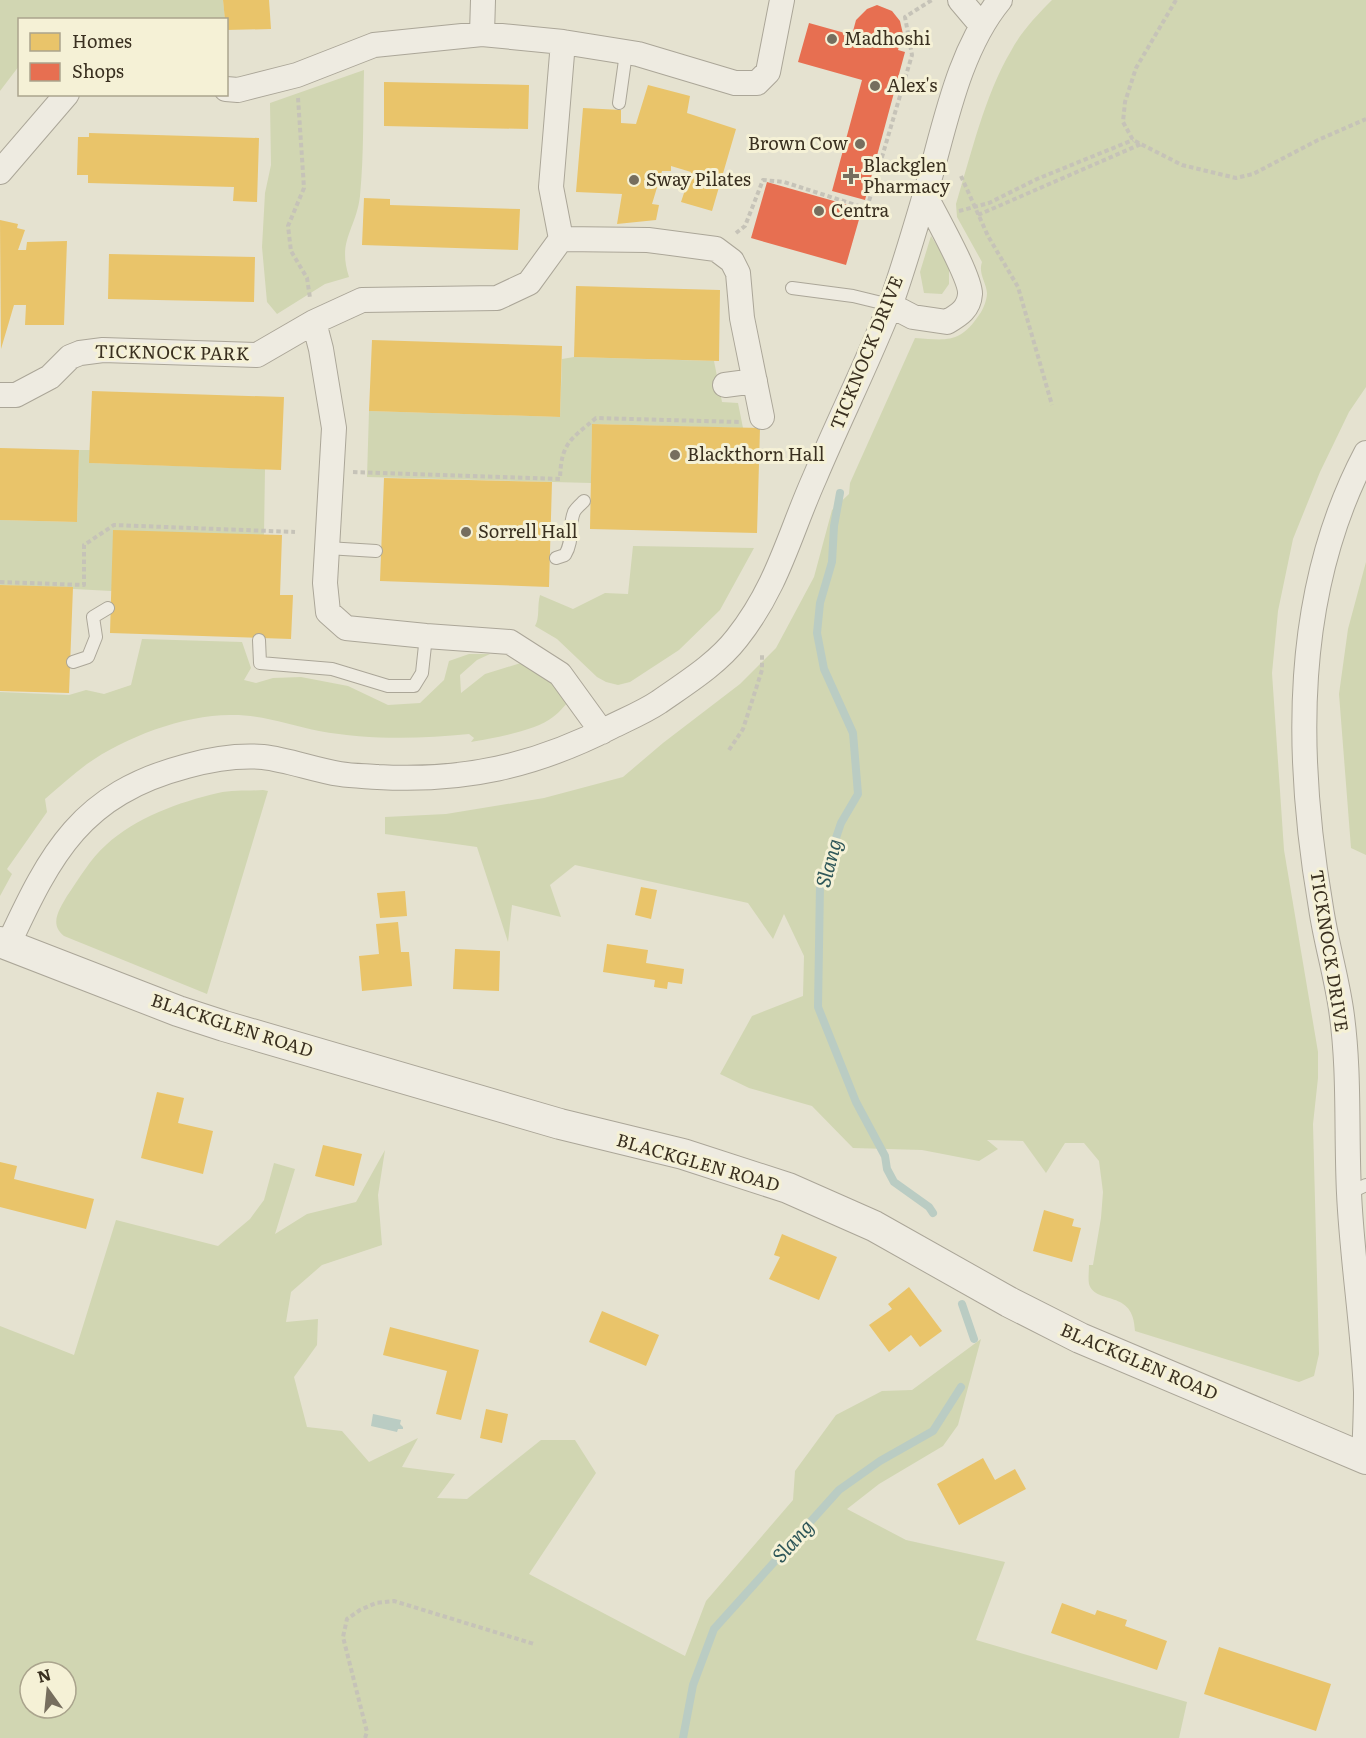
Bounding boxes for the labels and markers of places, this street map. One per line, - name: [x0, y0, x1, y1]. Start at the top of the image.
- place label: Madhoshi: [844, 24, 930, 51]
- marker: Madhoshi: [825, 32, 839, 46]
- place label: Alex's: [887, 71, 937, 98]
- marker: Alex's: [868, 79, 882, 93]
- place label: Brown Cow: [748, 129, 849, 156]
- marker: Brown Cow: [853, 137, 867, 151]
- place label: Blackglen Pharmacy: [863, 151, 951, 199]
- place label: Sway Pilates: [646, 165, 751, 192]
- marker: Blackglen Pharmacy: [844, 169, 858, 183]
- marker: Sway Pilates: [627, 173, 641, 187]
- place label: Centra: [831, 196, 890, 223]
- marker: Centra: [812, 204, 826, 218]
- place label: Blackthorn Hall: [687, 440, 825, 467]
- marker: Blackthorn Hall: [668, 448, 682, 462]
- place label: Sorrell Hall: [478, 517, 578, 544]
- marker: Sorrell Hall: [459, 525, 473, 539]

